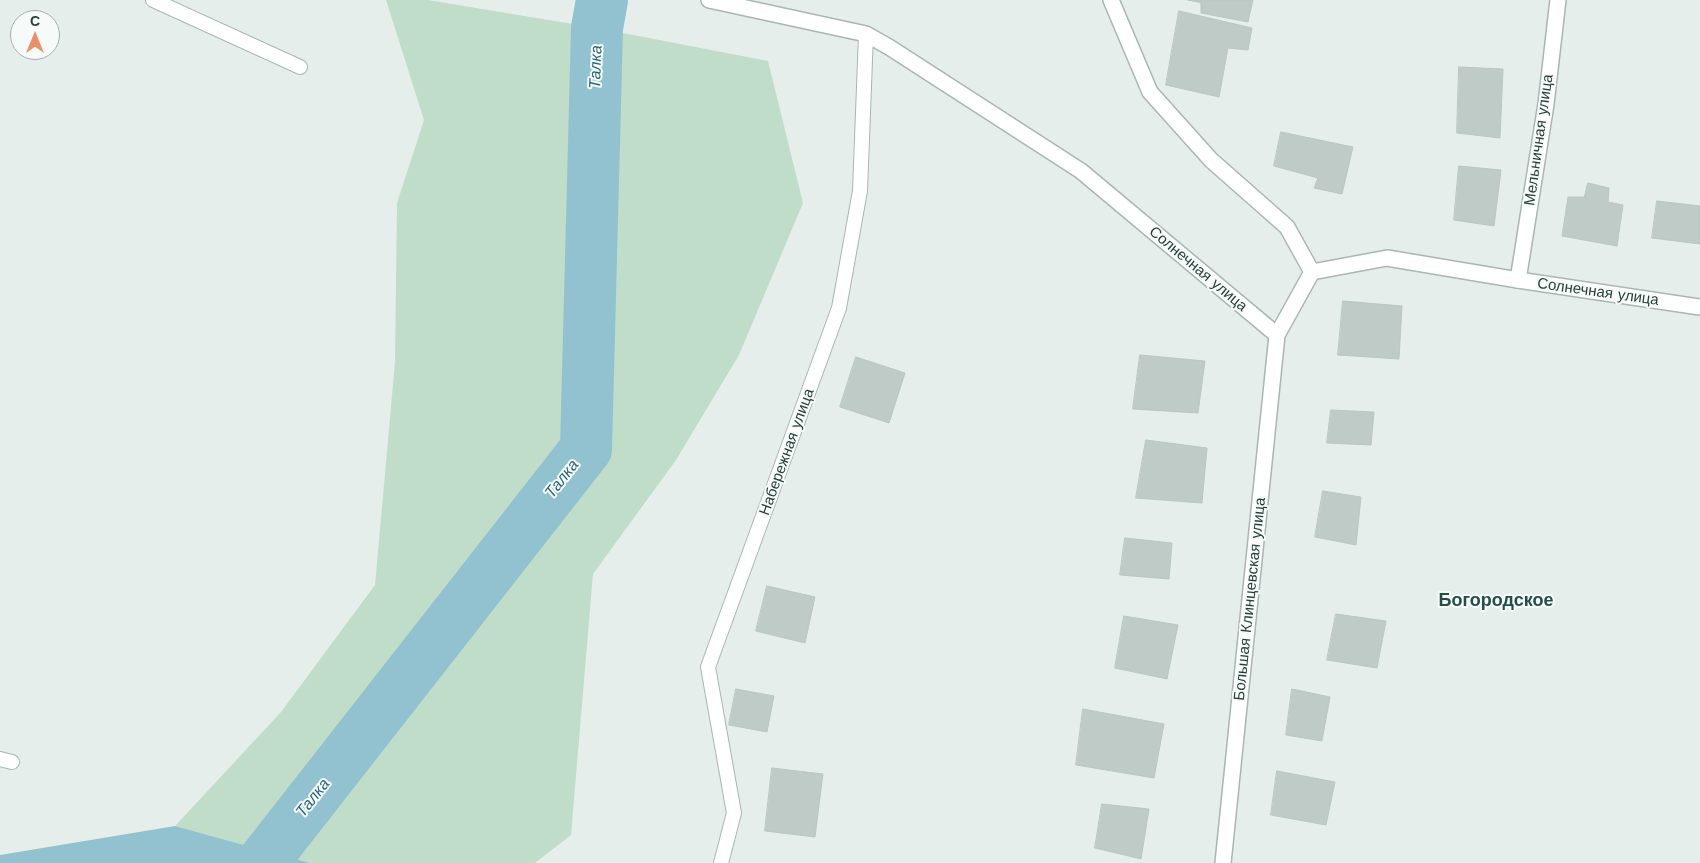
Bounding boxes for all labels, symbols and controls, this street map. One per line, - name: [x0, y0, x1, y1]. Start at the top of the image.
- north arrow: [10, 10, 60, 60]
- text: С: [30, 13, 40, 29]
- water label: Талка: [586, 45, 606, 89]
- street label: Мельничная улица: [1521, 73, 1557, 207]
- street label: Солнечная улица: [1145, 223, 1251, 315]
- street label: Солнечная улица: [1536, 275, 1660, 309]
- street label: Набережная улица: [756, 386, 818, 518]
- water label: Талка: [541, 456, 583, 502]
- street label: Большая Клинцевская улица: [1230, 497, 1270, 701]
- district label: Богородское: [1439, 590, 1553, 612]
- water label: Талка: [292, 775, 334, 821]

